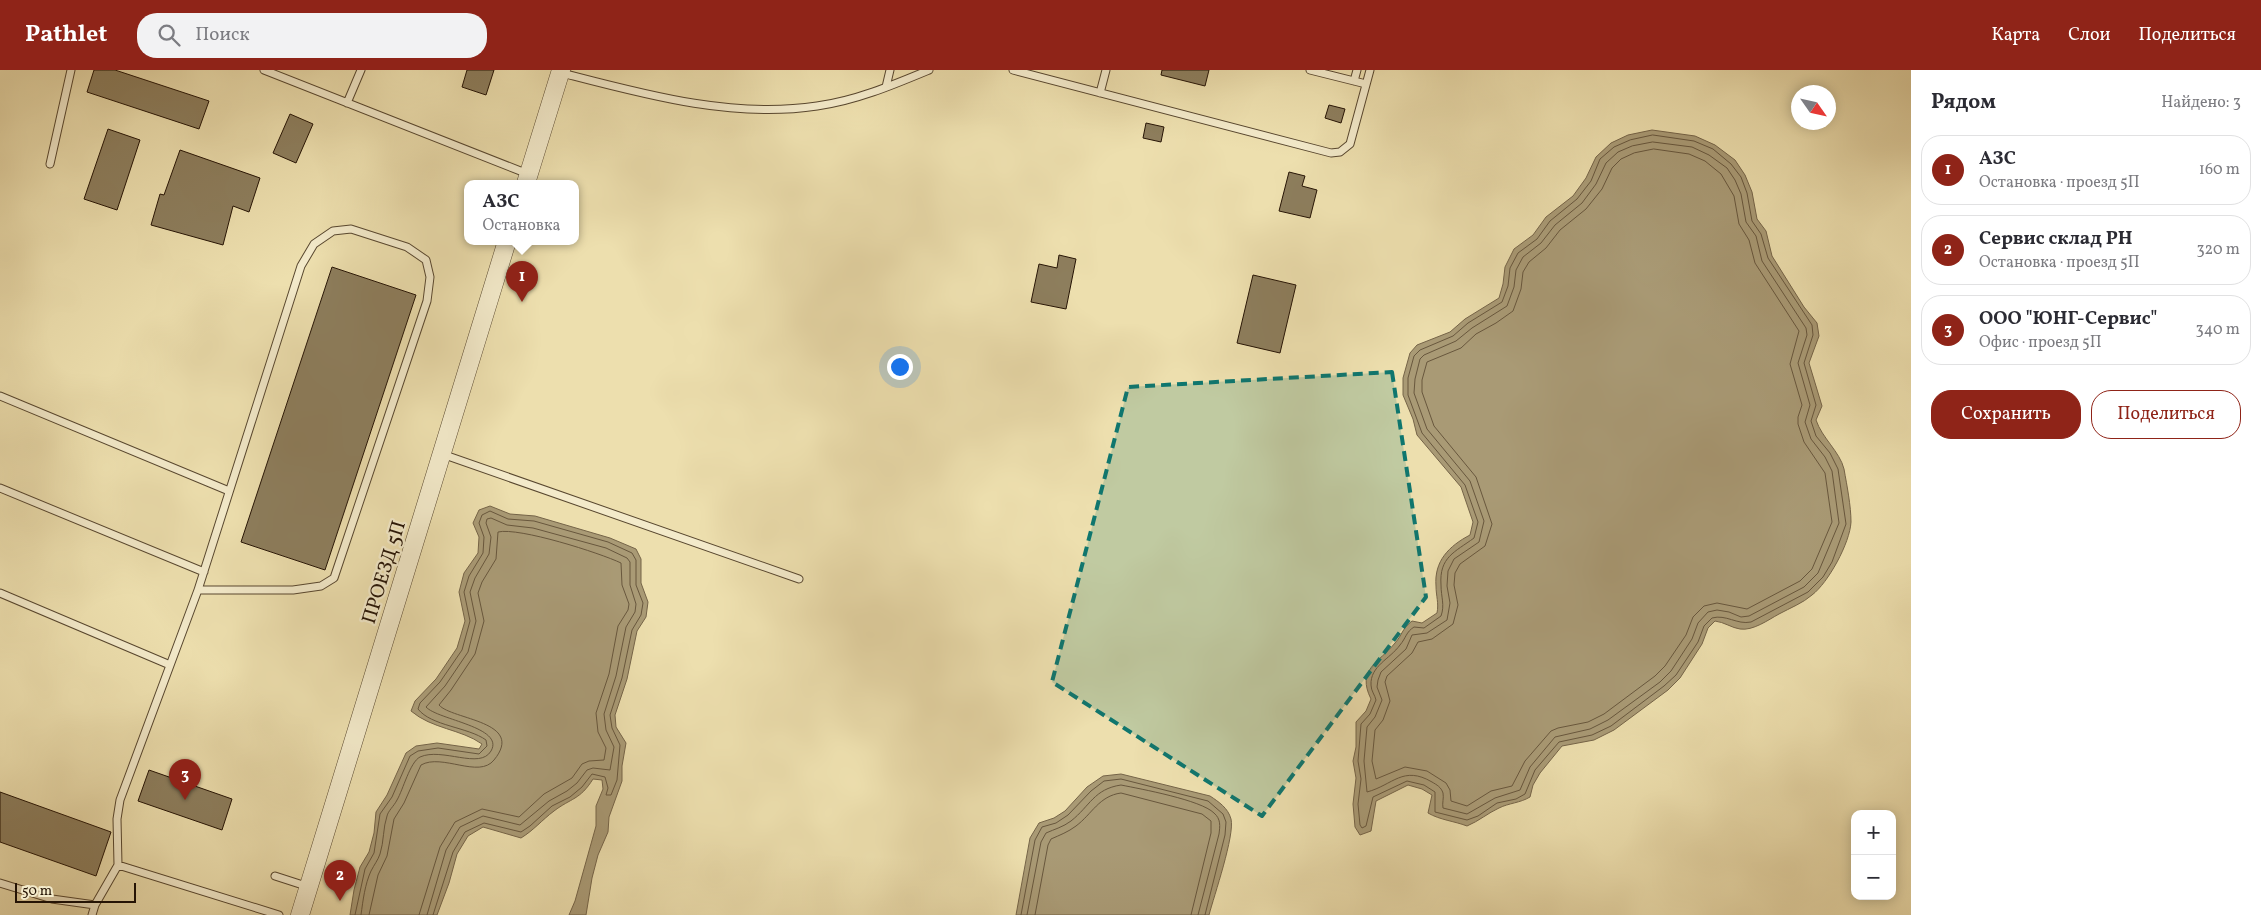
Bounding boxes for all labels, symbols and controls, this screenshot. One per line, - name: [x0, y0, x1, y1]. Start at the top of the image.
- search box: [137, 13, 487, 58]
- text: Pathlet: [25, 18, 107, 52]
- icon: search: [155, 21, 183, 49]
- text: Поиск: [195, 22, 250, 48]
- text: Карта: [1992, 23, 2040, 48]
- text: Слои: [2068, 23, 2110, 48]
- text: Поделиться: [2138, 23, 2236, 48]
- north arrow: [1791, 85, 1836, 130]
- text: Рядом: [1931, 88, 1996, 117]
- text: Найдено: 3: [2161, 92, 2241, 114]
- text: АЗС: [1979, 146, 2016, 172]
- text: 1: [1945, 159, 1951, 181]
- text: 160 m: [2199, 159, 2240, 181]
- text: Остановка · проезд 5П: [1979, 172, 2140, 194]
- popup: [464, 180, 579, 245]
- text: АЗС: [483, 189, 520, 215]
- text: Остановка: [483, 215, 560, 237]
- text: Сервис склад РН: [1979, 226, 2133, 252]
- text: 2: [1944, 239, 1952, 261]
- text: 320 m: [2196, 239, 2240, 261]
- text: Остановка · проезд 5П: [1979, 252, 2140, 274]
- pin: 1: [506, 261, 538, 302]
- text: ООО "ЮНГ-Сервис": [1979, 306, 2158, 332]
- text: 3: [1944, 319, 1952, 341]
- text: 340 m: [2196, 319, 2240, 341]
- text: Офис · проезд 5П: [1979, 332, 2102, 354]
- your location: [887, 354, 913, 380]
- button: Сохранить: [1931, 390, 2081, 439]
- button: Поделиться: [2091, 390, 2241, 439]
- street label: ПРОЕЗД 5П: [356, 517, 414, 628]
- pin: 3: [169, 759, 201, 800]
- map controls: [1851, 810, 1896, 900]
- button: +: [1851, 810, 1896, 855]
- button: −: [1851, 855, 1896, 900]
- pin: 2: [324, 860, 356, 901]
- scale bar: [15, 880, 136, 903]
- text: 50 m: [22, 882, 52, 901]

